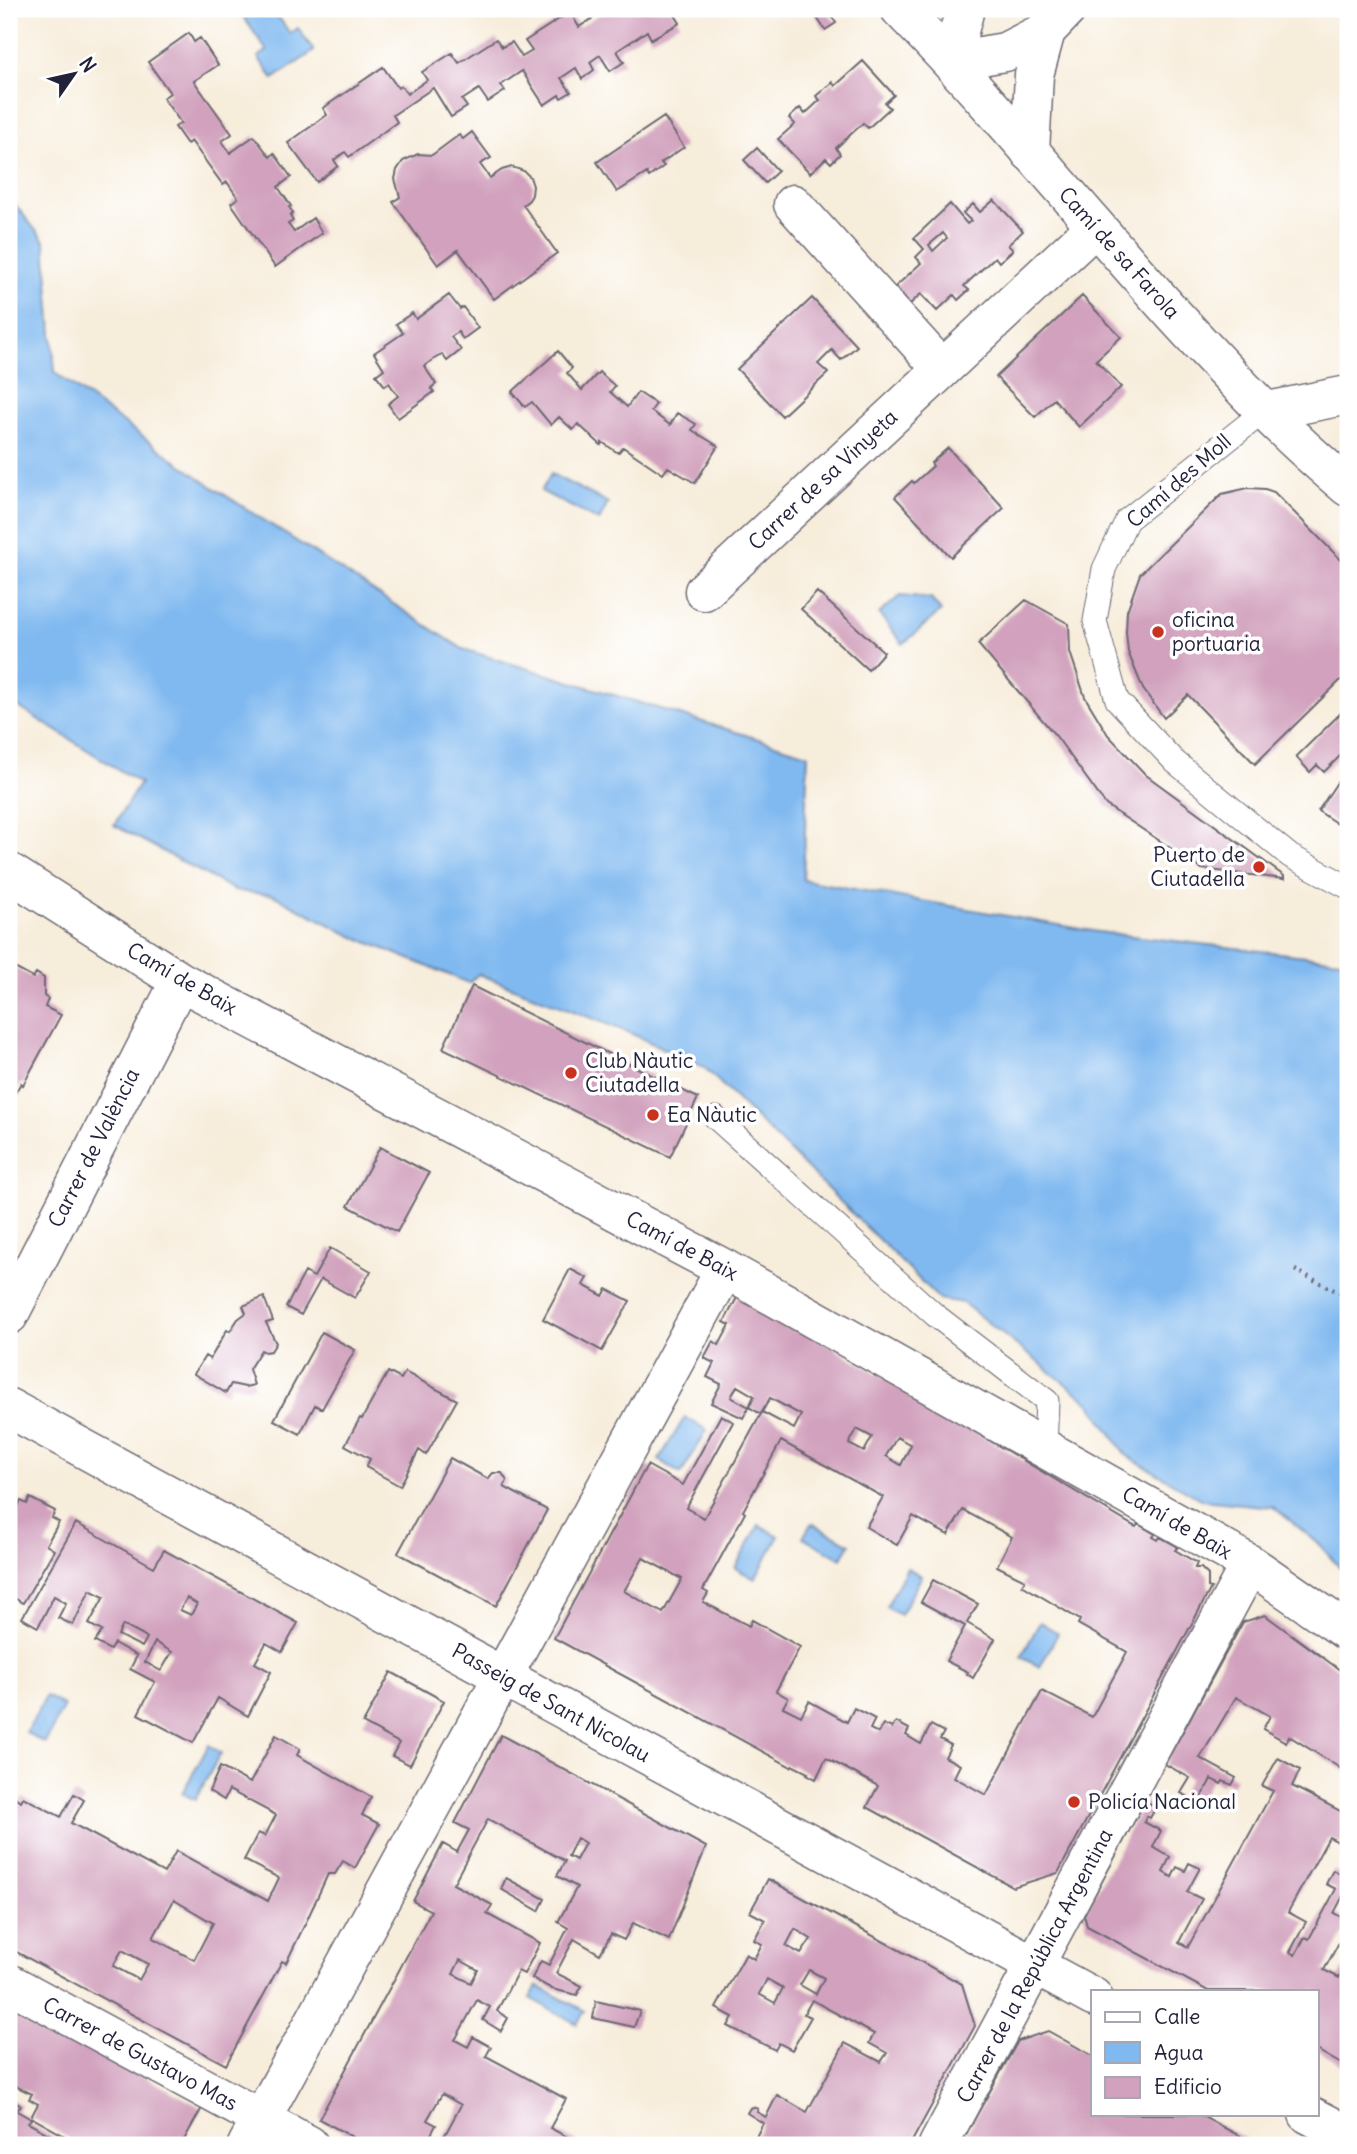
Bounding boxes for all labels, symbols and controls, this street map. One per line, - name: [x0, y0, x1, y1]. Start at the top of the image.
- north arrow: [38, 38, 108, 108]
- text: N: [74, 52, 102, 77]
- street label: Camí de sa Farola: [1053, 181, 1186, 324]
- street label: Carrer de sa Vinyeta: [742, 403, 903, 556]
- street label: Camí des Moll: [1121, 428, 1237, 533]
- place label: oficina portuaria: [1172, 606, 1261, 657]
- marker: oficina portuaria: [1150, 624, 1166, 640]
- place label: Puerto de Ciutadella: [1150, 841, 1245, 892]
- marker: Puerto de Ciutadella: [1251, 859, 1267, 875]
- street label: Camí de Baix: [122, 936, 242, 1021]
- place label: Club Nàutic Ciutadella: [585, 1047, 693, 1098]
- street label: Carrer de València: [42, 1063, 145, 1232]
- marker: Club Nàutic Ciutadella: [563, 1065, 579, 1081]
- place label: Ea Nàutic: [667, 1101, 757, 1128]
- marker: Ea Nàutic: [645, 1107, 661, 1123]
- street label: Camí de Baix: [622, 1205, 743, 1286]
- street label: Camí de Baix: [1117, 1480, 1237, 1565]
- street label: Passeig de Sant Nicolau: [447, 1637, 655, 1768]
- place label: Policía Nacional: [1088, 1788, 1236, 1815]
- marker: Policía Nacional: [1066, 1794, 1082, 1810]
- street label: Carrer de la República Argentina: [951, 1824, 1119, 2108]
- legend: [1091, 1990, 1318, 2116]
- street label: Carrer de Gustavo Mas: [38, 1991, 242, 2116]
- text: Calle: [1154, 2003, 1200, 2030]
- text: Agua: [1154, 2039, 1203, 2066]
- text: Edificio: [1154, 2073, 1222, 2100]

